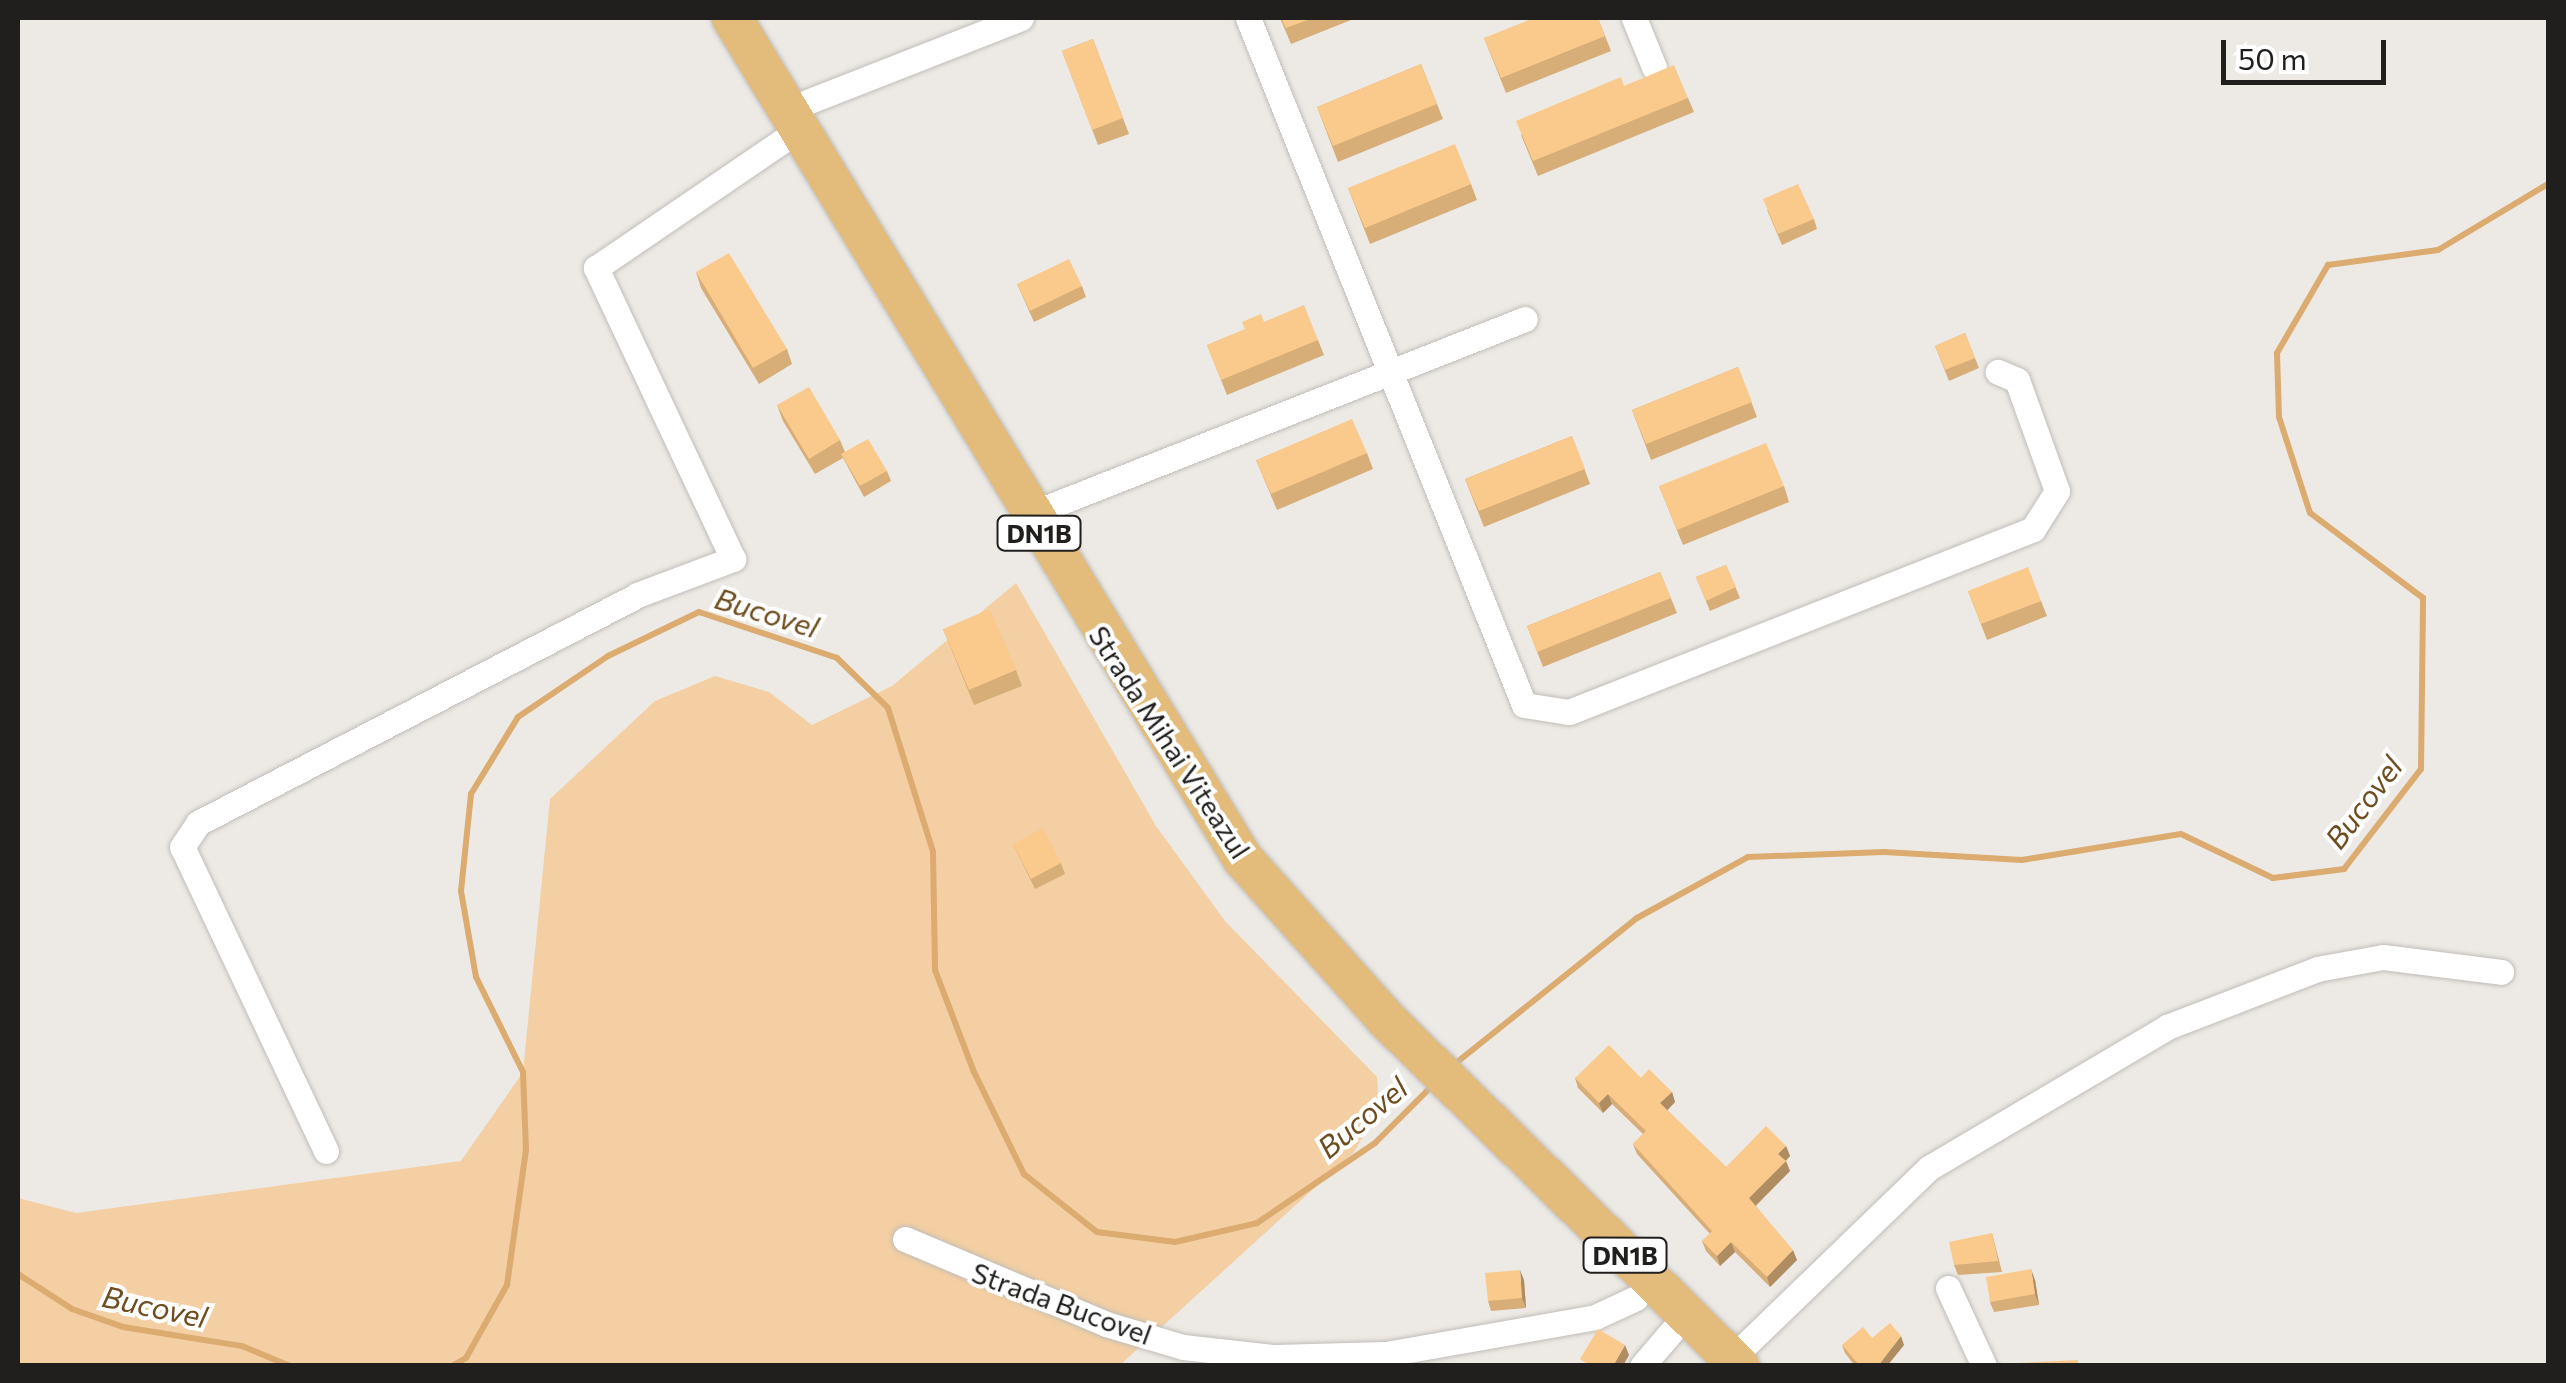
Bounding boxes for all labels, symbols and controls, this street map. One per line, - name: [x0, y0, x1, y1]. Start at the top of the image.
- scale bar: [2226, 20, 2391, 82]
- text: 50 m: [2238, 39, 2307, 76]
- road number: DN1B: [996, 513, 1082, 553]
- water label: Bucovel: [711, 579, 823, 645]
- street label: Strada Mihai Viteazul: [1082, 619, 1258, 865]
- water label: Bucovel: [2317, 749, 2409, 855]
- water label: Bucovel: [1310, 1069, 1414, 1165]
- road number: DN1B: [1582, 1235, 1668, 1275]
- street label: Strada Bucovel: [968, 1255, 1156, 1351]
- water label: Bucovel: [99, 1277, 211, 1335]

